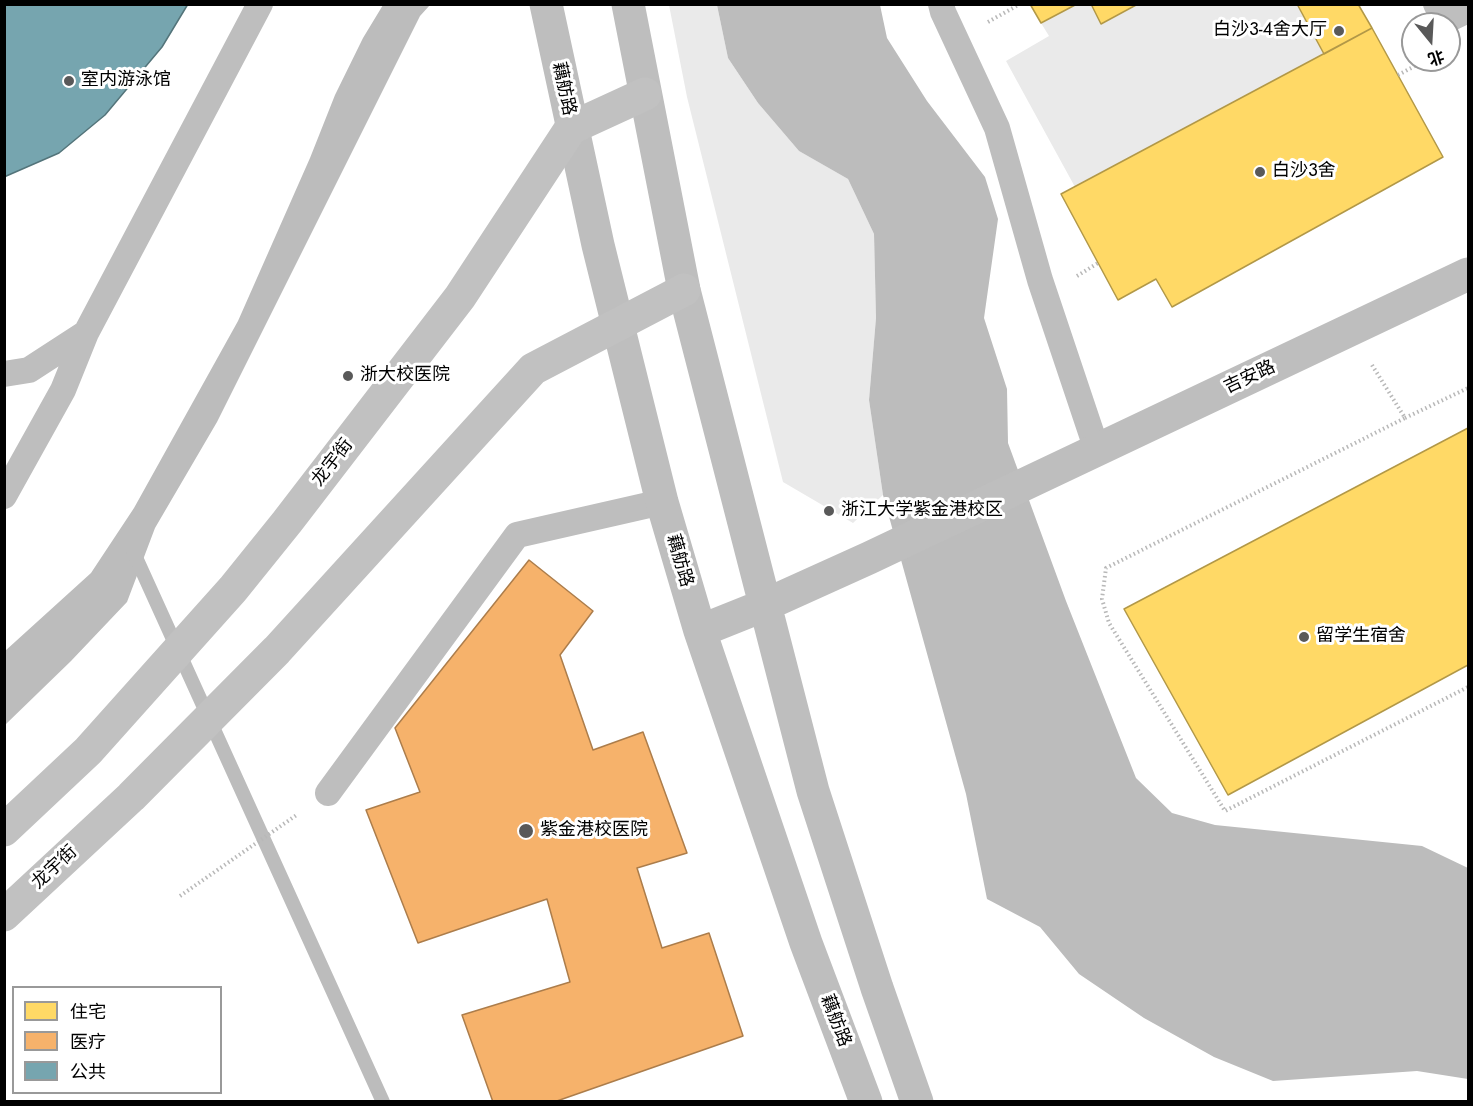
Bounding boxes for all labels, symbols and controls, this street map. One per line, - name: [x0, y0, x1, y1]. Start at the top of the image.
- north arrow: [1401, 12, 1461, 72]
- place label: 白沙3-4舍大厅: [1213, 20, 1327, 42]
- marker: 白沙3-4舍大厅: [1332, 24, 1346, 38]
- text: 北: [1425, 44, 1447, 71]
- street label: 藕舫路: [547, 60, 579, 118]
- place label: 室内游泳馆: [81, 70, 171, 92]
- marker: 室内游泳馆: [62, 74, 76, 88]
- place label: 白沙3舍: [1272, 161, 1336, 183]
- marker: 白沙3舍: [1253, 165, 1267, 179]
- street label: 吉安路: [1221, 357, 1279, 399]
- place label: 浙大校医院: [360, 365, 450, 387]
- marker: 浙大校医院: [341, 369, 355, 383]
- street label: 龙宇街: [308, 435, 358, 491]
- place label: 浙江大学紫金港校区: [841, 500, 1003, 522]
- marker: 浙江大学紫金港校区: [822, 504, 836, 518]
- street label: 藕舫路: [661, 532, 697, 590]
- place label: 留学生宿舍: [1316, 626, 1406, 648]
- marker: 留学生宿舍: [1297, 630, 1311, 644]
- place label: 紫金港校医院: [540, 820, 648, 842]
- marker: 紫金港校医院: [517, 822, 535, 840]
- street label: 龙宇街: [28, 842, 82, 894]
- legend: [12, 986, 222, 1094]
- street label: 藕舫路: [815, 992, 855, 1050]
- text: 住宅: [70, 999, 106, 1025]
- text: 医疗: [70, 1029, 106, 1055]
- text: 公共: [70, 1059, 106, 1085]

